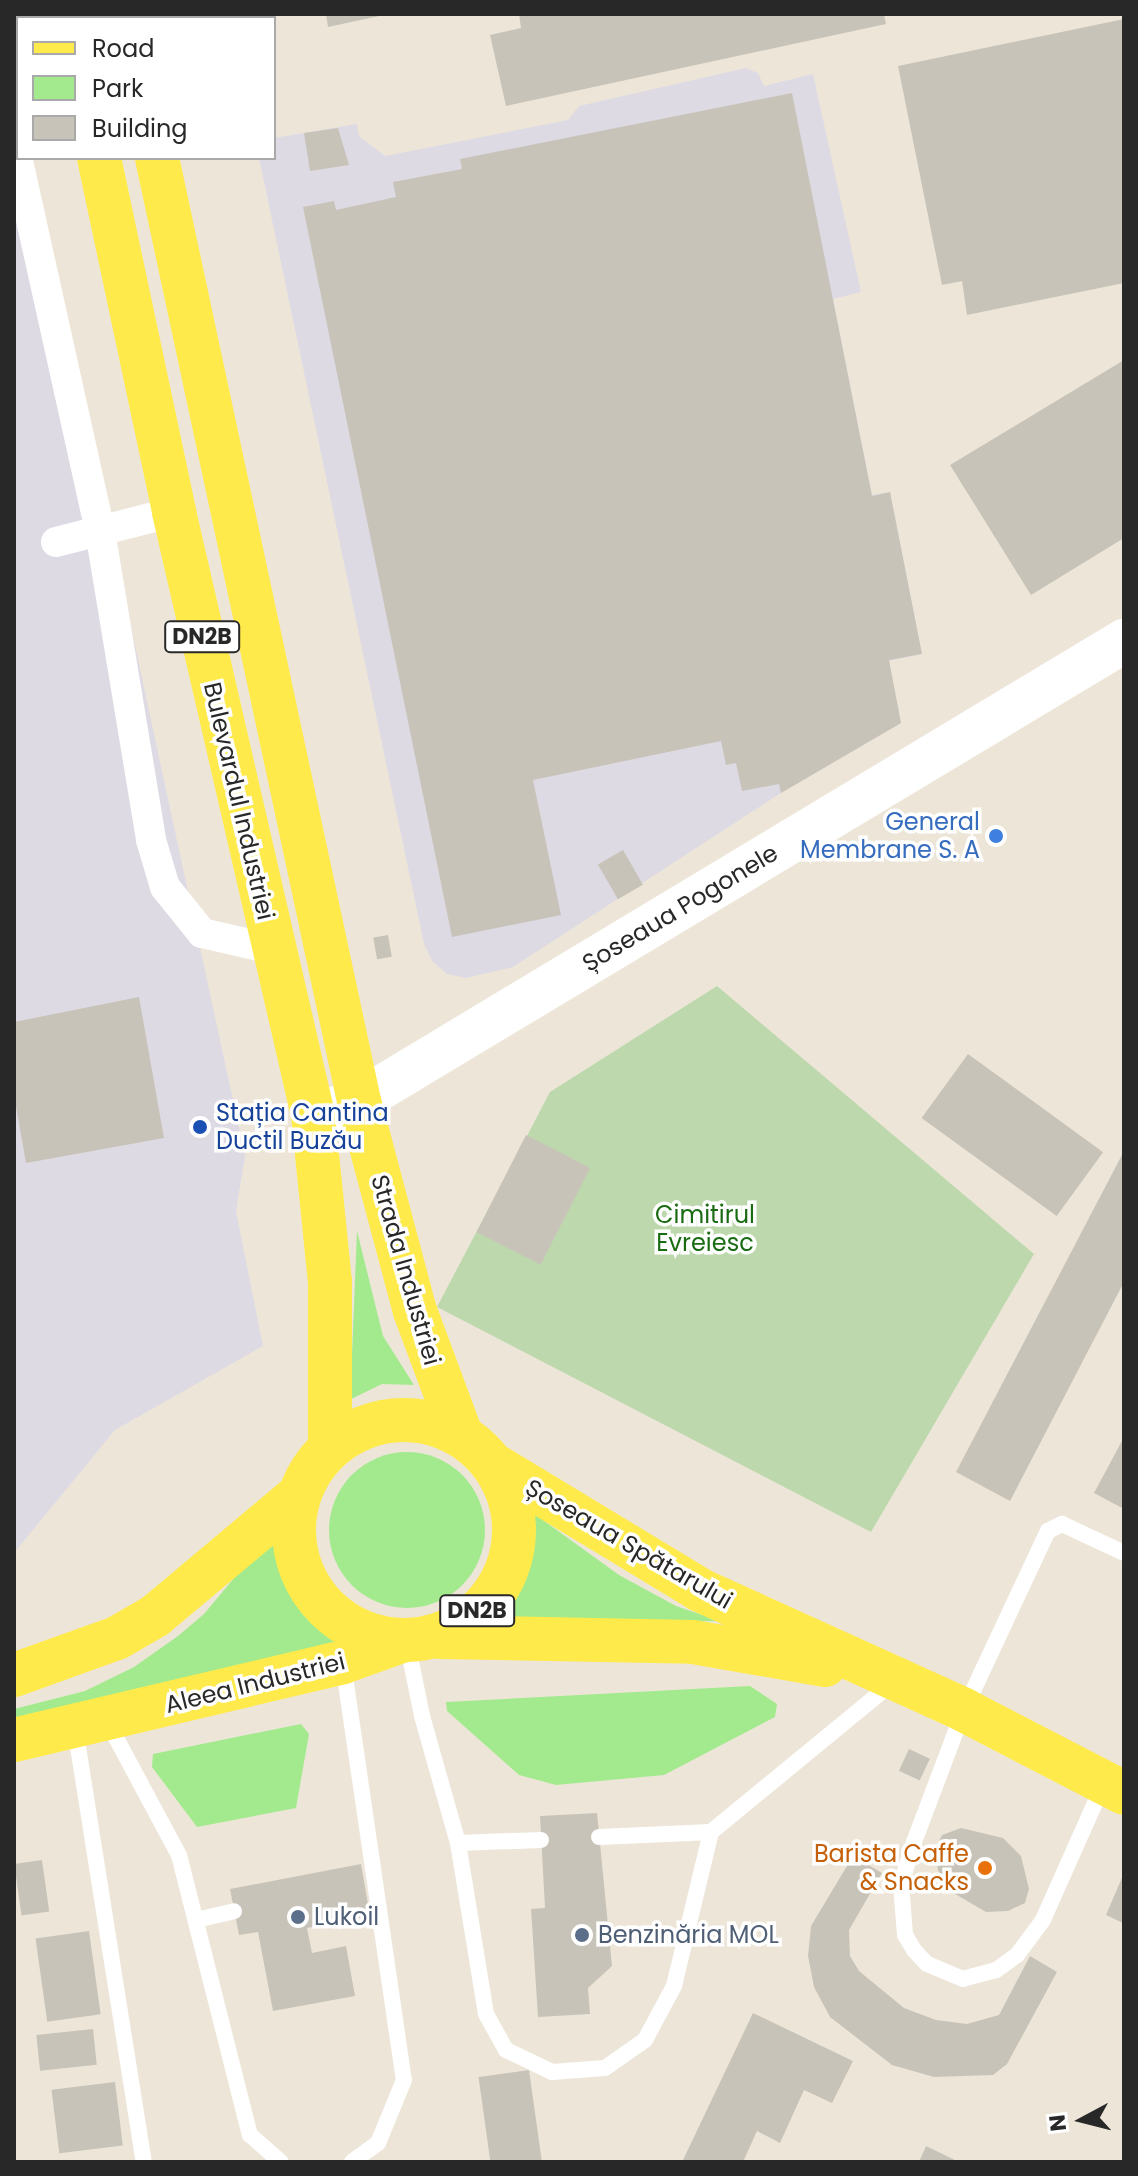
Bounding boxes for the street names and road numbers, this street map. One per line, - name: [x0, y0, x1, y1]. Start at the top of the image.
- road number: DN2B: [164, 619, 240, 655]
- street label: Bulevardul Industriei: [198, 679, 280, 923]
- street label: Șoseaua Pogonele: [577, 838, 783, 978]
- street label: Strada Industriei: [365, 1172, 447, 1368]
- street label: Șoseaua Spătarului: [520, 1473, 738, 1615]
- road number: DN2B: [439, 1593, 515, 1629]
- street label: Aleea Industriei: [162, 1647, 348, 1719]

